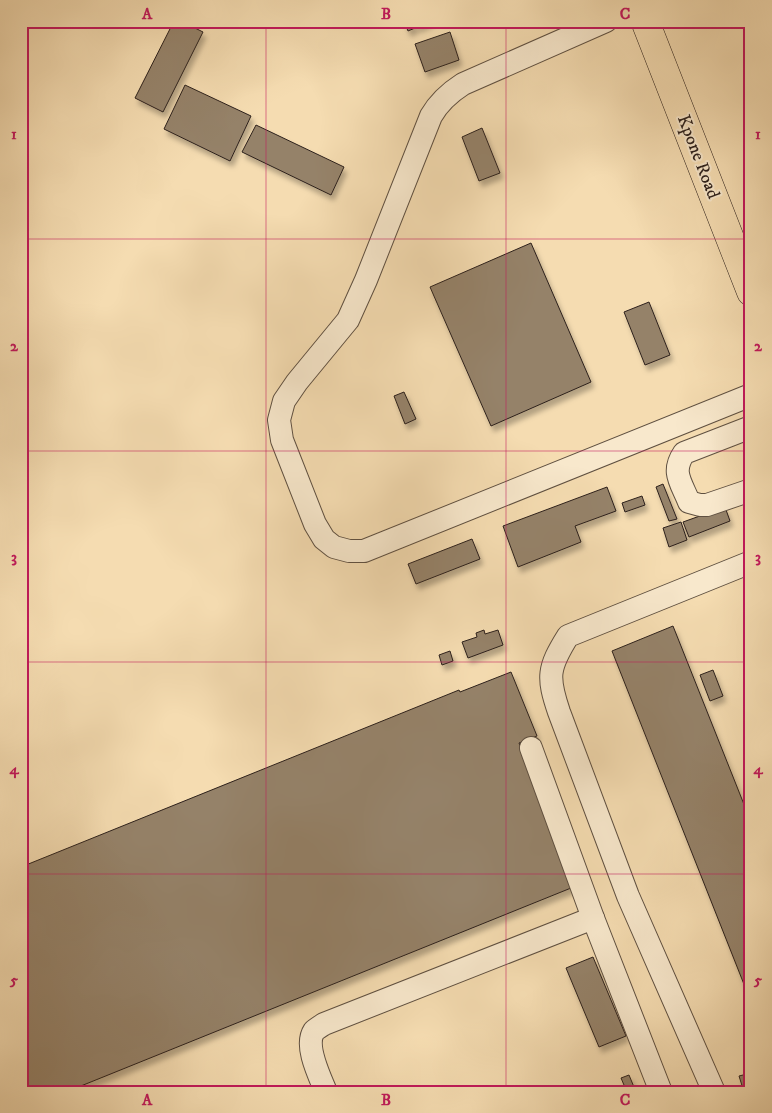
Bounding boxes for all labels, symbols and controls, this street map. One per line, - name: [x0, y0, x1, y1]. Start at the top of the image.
- text: A: [141, 4, 153, 24]
- text: B: [381, 4, 391, 24]
- text: C: [620, 4, 630, 24]
- street label: Kpone Road: [672, 112, 724, 202]
- text: 1: [11, 124, 17, 144]
- text: 1: [755, 124, 761, 144]
- text: 2: [10, 336, 19, 356]
- text: 2: [754, 336, 763, 356]
- text: 3: [11, 547, 17, 567]
- text: 3: [755, 547, 761, 567]
- text: 4: [8, 759, 19, 779]
- text: 4: [752, 759, 763, 779]
- text: 5: [9, 970, 18, 990]
- text: 5: [753, 970, 762, 990]
- text: A: [141, 1090, 153, 1110]
- text: B: [381, 1090, 391, 1110]
- text: C: [620, 1090, 630, 1110]

